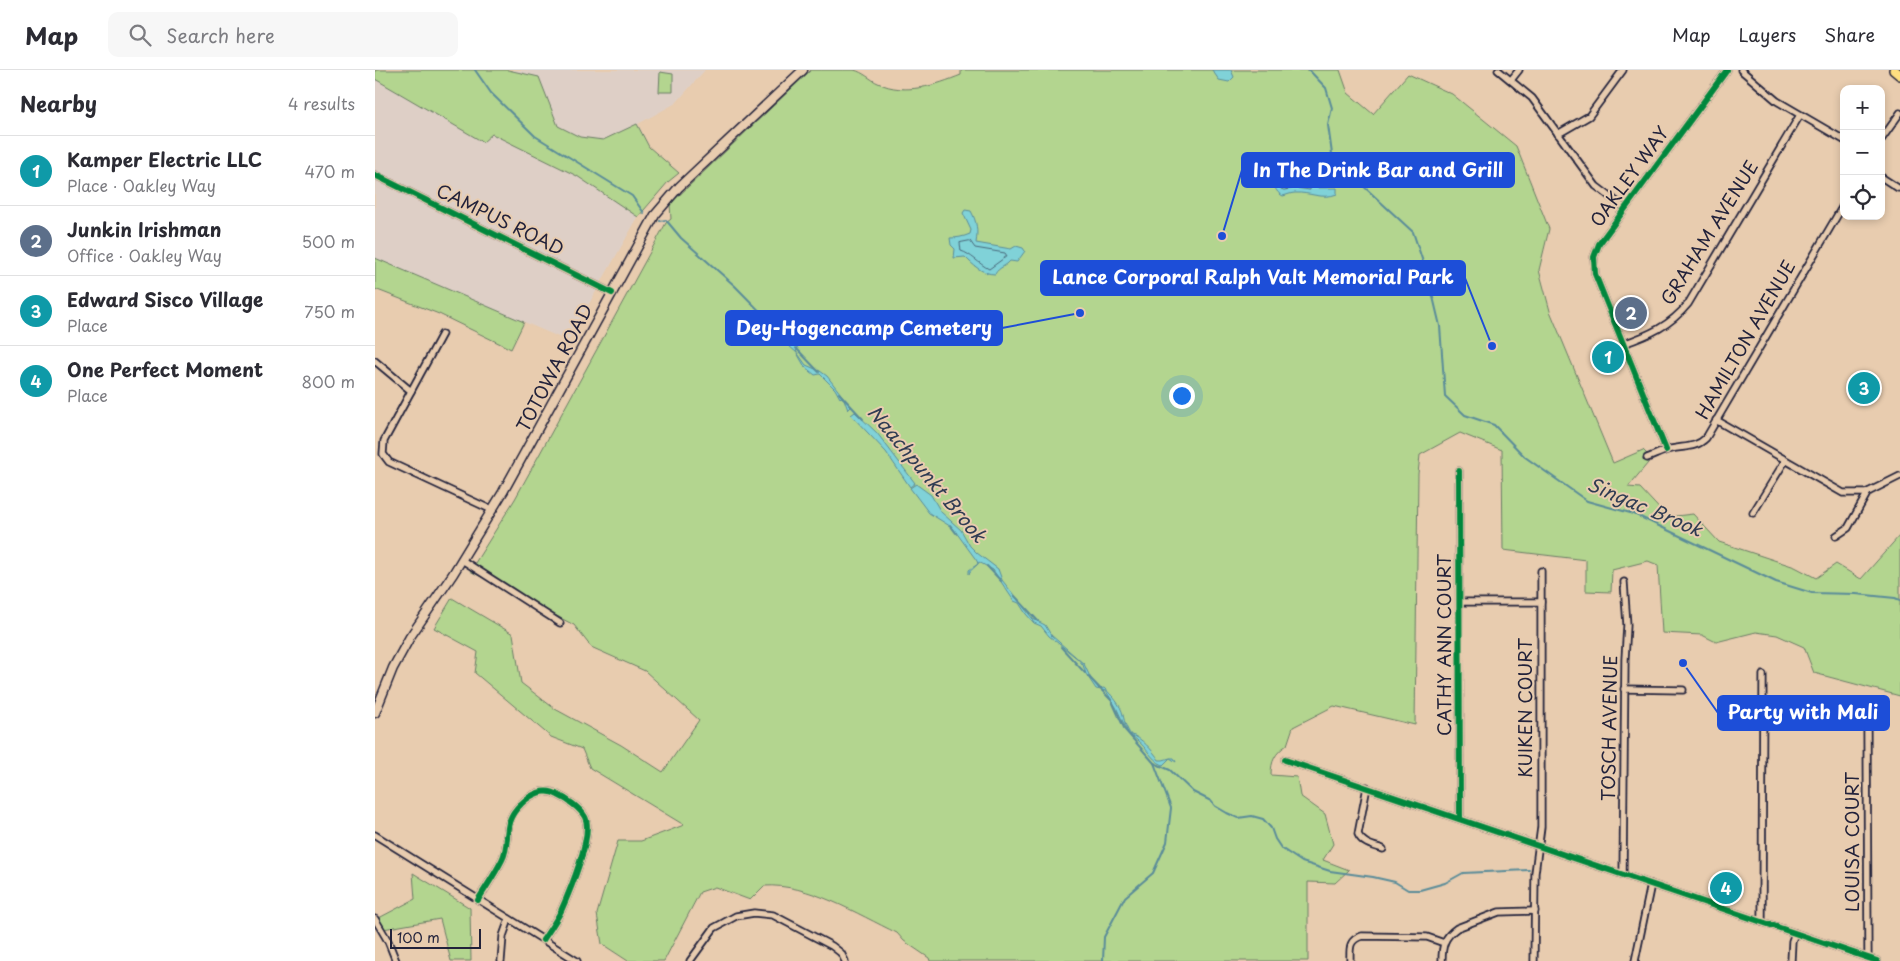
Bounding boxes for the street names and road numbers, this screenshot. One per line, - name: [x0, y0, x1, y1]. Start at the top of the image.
- street label: OAKLEY WAY: [1583, 120, 1675, 232]
- street label: GRAHAM AVENUE: [1653, 155, 1764, 310]
- street label: CAMPUS ROAD: [432, 176, 569, 261]
- street label: HAMILTON AVENUE: [1688, 255, 1801, 424]
- street label: TOTOWA ROAD: [509, 299, 599, 436]
- street label: CATHY ANN COURT: [1430, 553, 1457, 736]
- street label: KUIKEN COURT: [1511, 637, 1538, 778]
- street label: TOSCH AVENUE: [1594, 655, 1623, 801]
- street label: LOUISA COURT: [1838, 771, 1865, 912]

